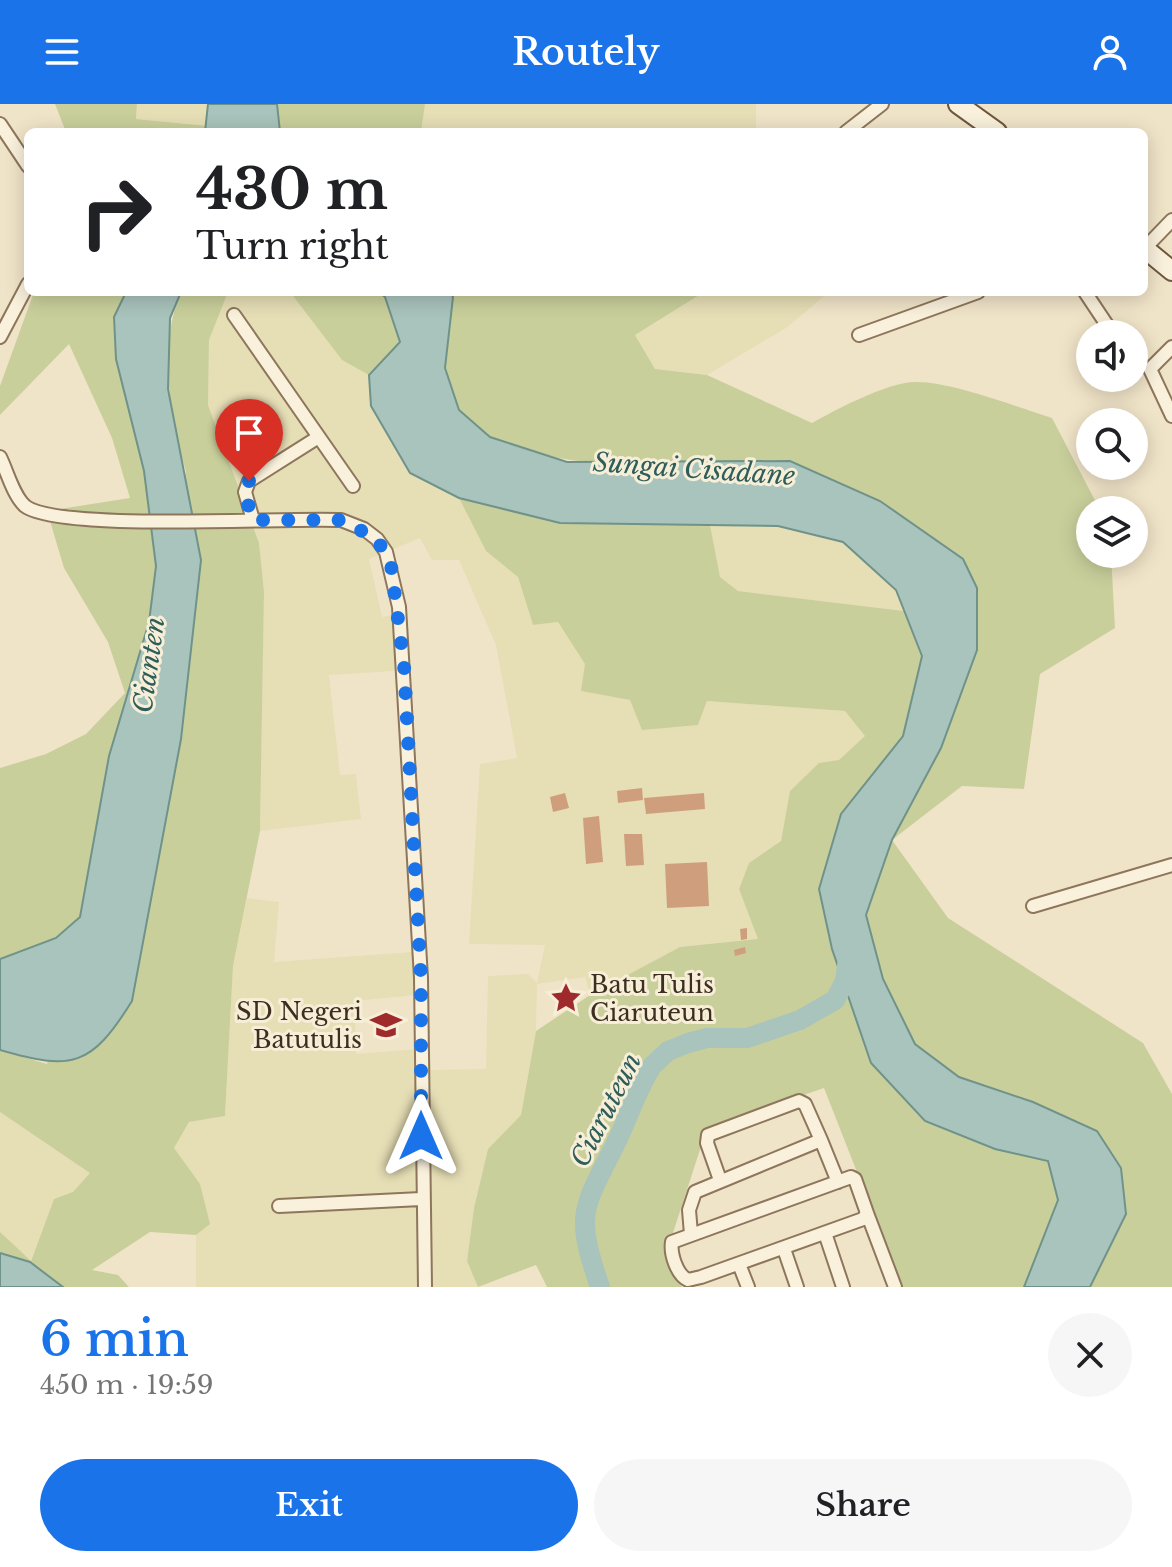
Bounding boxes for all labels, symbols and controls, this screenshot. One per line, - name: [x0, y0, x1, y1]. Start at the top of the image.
- icon: menu: [40, 30, 84, 74]
- text: Routely: [512, 30, 660, 75]
- icon: person: [1088, 30, 1132, 74]
- text: 430 m: [196, 155, 388, 224]
- icon: right: [64, 160, 168, 264]
- text: Turn right: [196, 224, 389, 269]
- map controls: [1076, 320, 1148, 568]
- button: sound: [1076, 320, 1148, 392]
- pin: [215, 399, 283, 481]
- button: search: [1076, 408, 1148, 480]
- icon: arrive: [227, 411, 271, 455]
- water label: Sungai Cisadane: [592, 446, 796, 492]
- button: layers: [1076, 496, 1148, 568]
- water label: Cianten: [126, 615, 172, 715]
- place label: Batu Tulis Ciaruteun: [590, 970, 714, 1027]
- place icon: Batu Tulis Ciaruteun: [549, 981, 583, 1015]
- place label: SD Negeri Batutulis: [236, 997, 362, 1054]
- school or university icon: SD Negeri Batutulis: [369, 1008, 403, 1042]
- water label: Ciaruteun: [564, 1048, 648, 1172]
- position arrow: [379, 1094, 463, 1178]
- text: 6 min: [40, 1309, 189, 1369]
- button: close: [1048, 1313, 1132, 1397]
- text: 450 m · 19:59: [40, 1369, 213, 1401]
- button: Exit: [40, 1459, 578, 1551]
- button: Share: [594, 1459, 1132, 1551]

